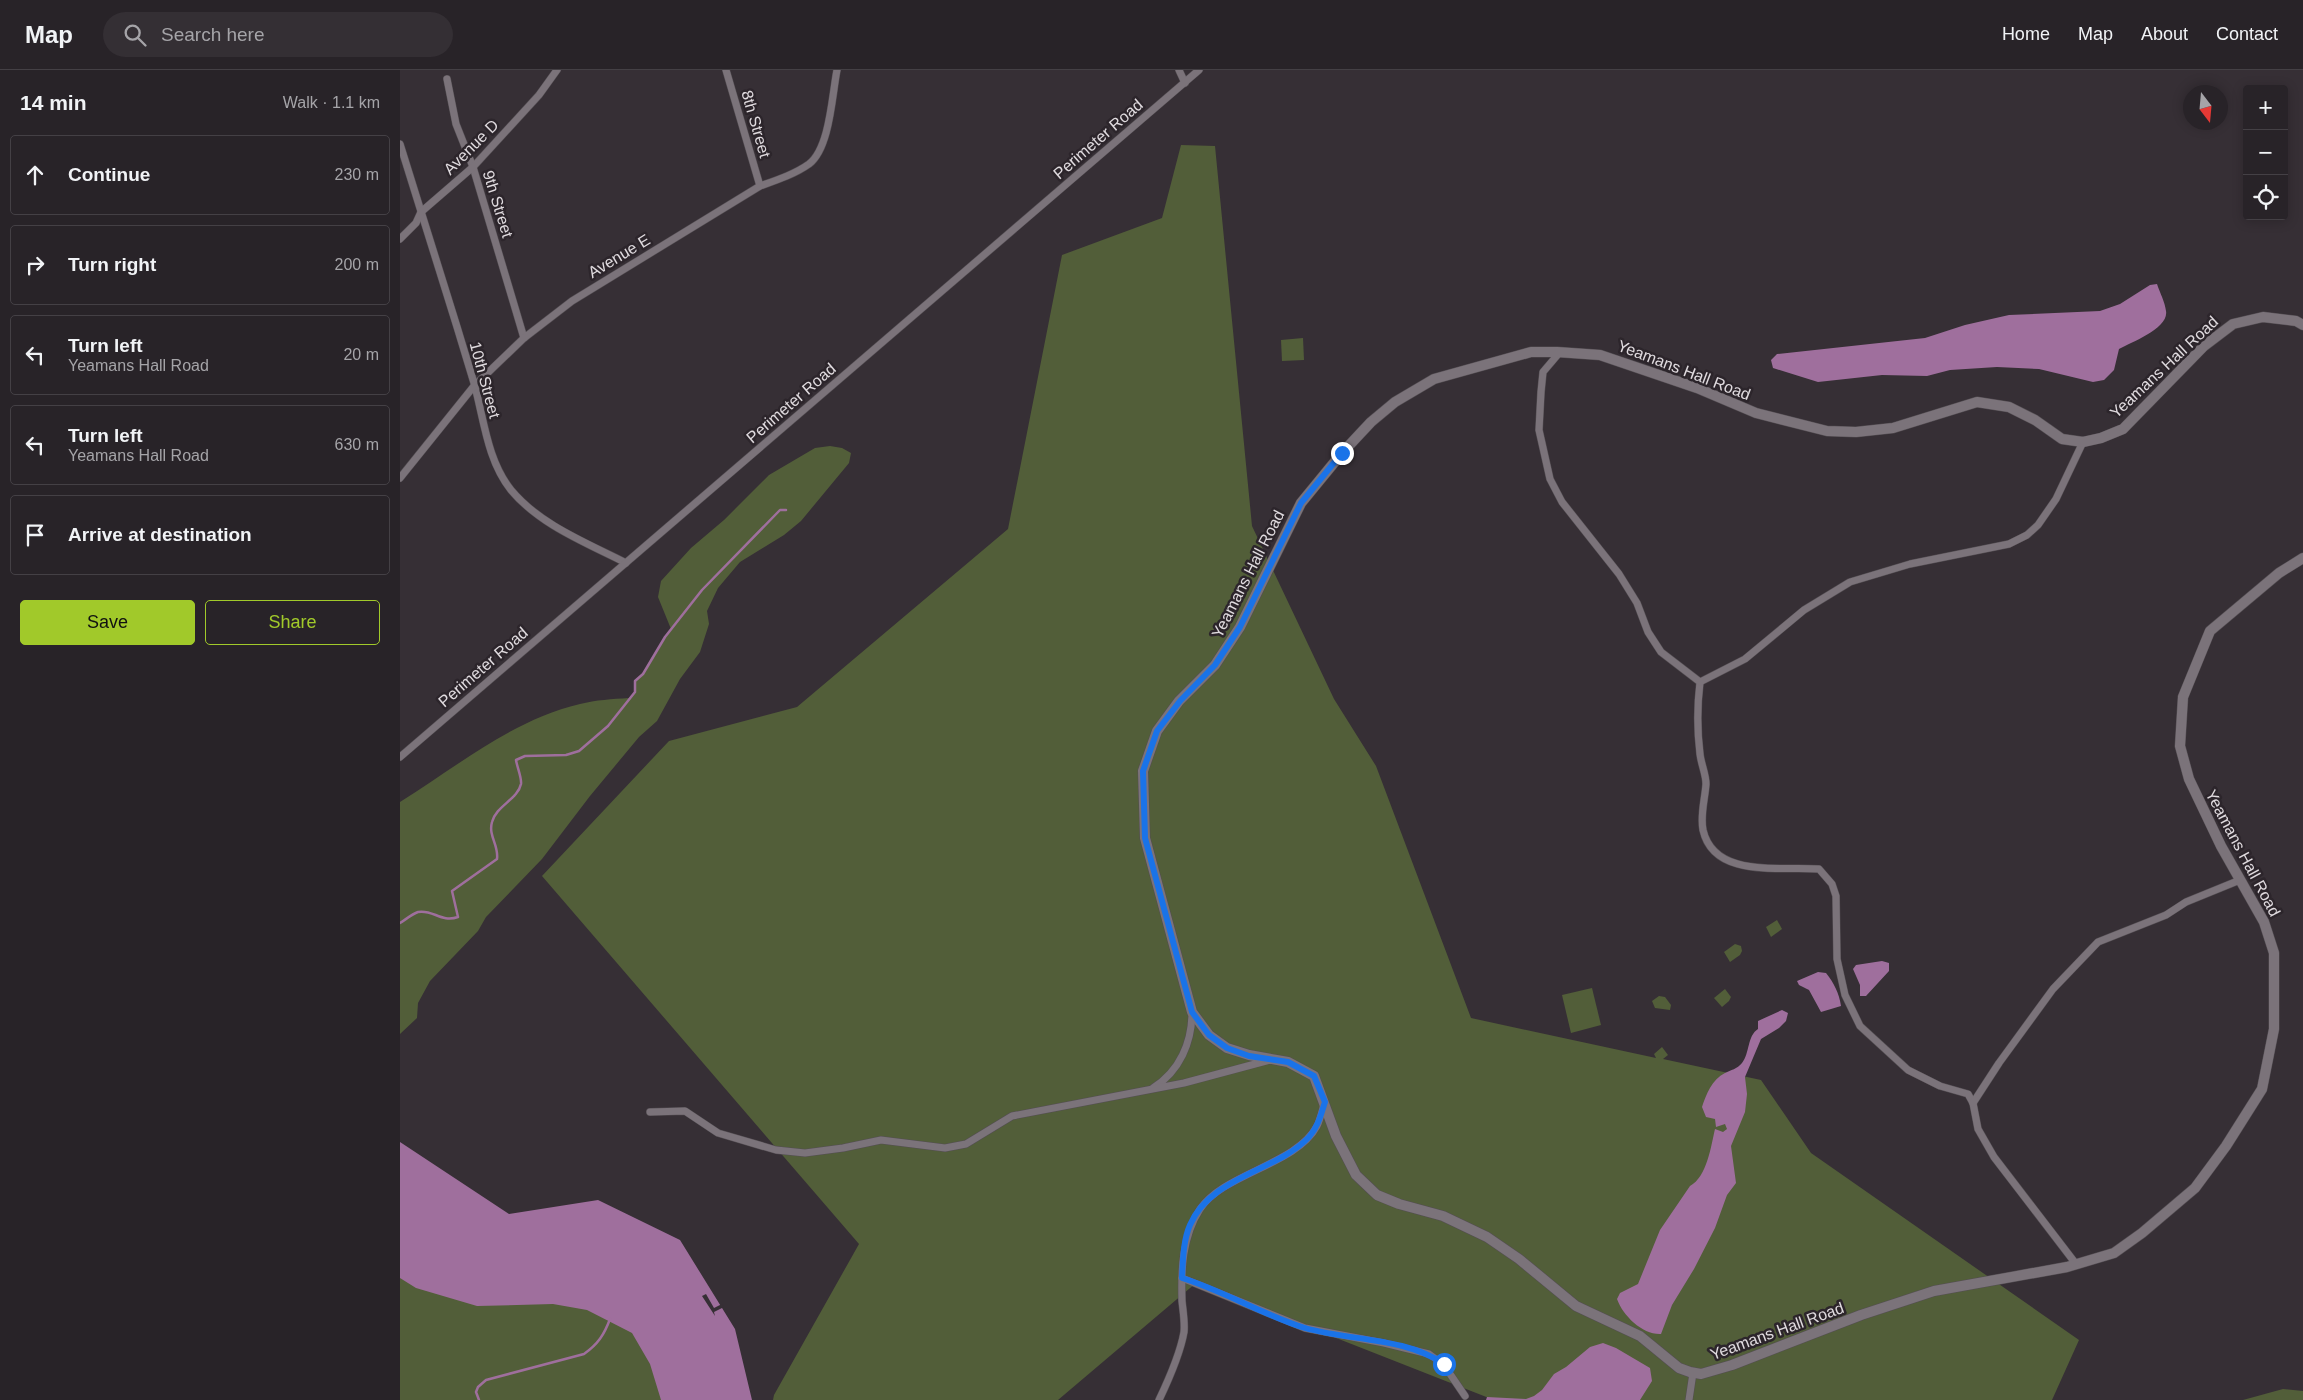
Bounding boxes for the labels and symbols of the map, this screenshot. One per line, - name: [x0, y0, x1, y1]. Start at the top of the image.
- north arrow: [2183, 85, 2228, 130]
- street label: 8th Street: [738, 88, 774, 160]
- street label: Perimeter Road: [1050, 96, 1146, 182]
- street label: Avenue D: [440, 116, 502, 178]
- street label: 9th Street: [480, 168, 516, 240]
- street label: Avenue E: [585, 231, 653, 281]
- street label: Yeamans Hall Road: [2107, 313, 2221, 421]
- street label: Yeamans Hall Road: [1615, 337, 1753, 403]
- street label: 10th Street: [467, 340, 503, 421]
- street label: Perimeter Road: [743, 360, 839, 446]
- route end: [1331, 442, 1354, 465]
- street label: Yeamans Hall Road: [1208, 507, 1288, 641]
- street label: Perimeter Road: [435, 624, 531, 710]
- street label: Yeamans Hall Road: [2202, 787, 2284, 919]
- street label: Yeamans Hall Road: [1708, 1299, 1846, 1363]
- route start: [1433, 1353, 1456, 1376]

